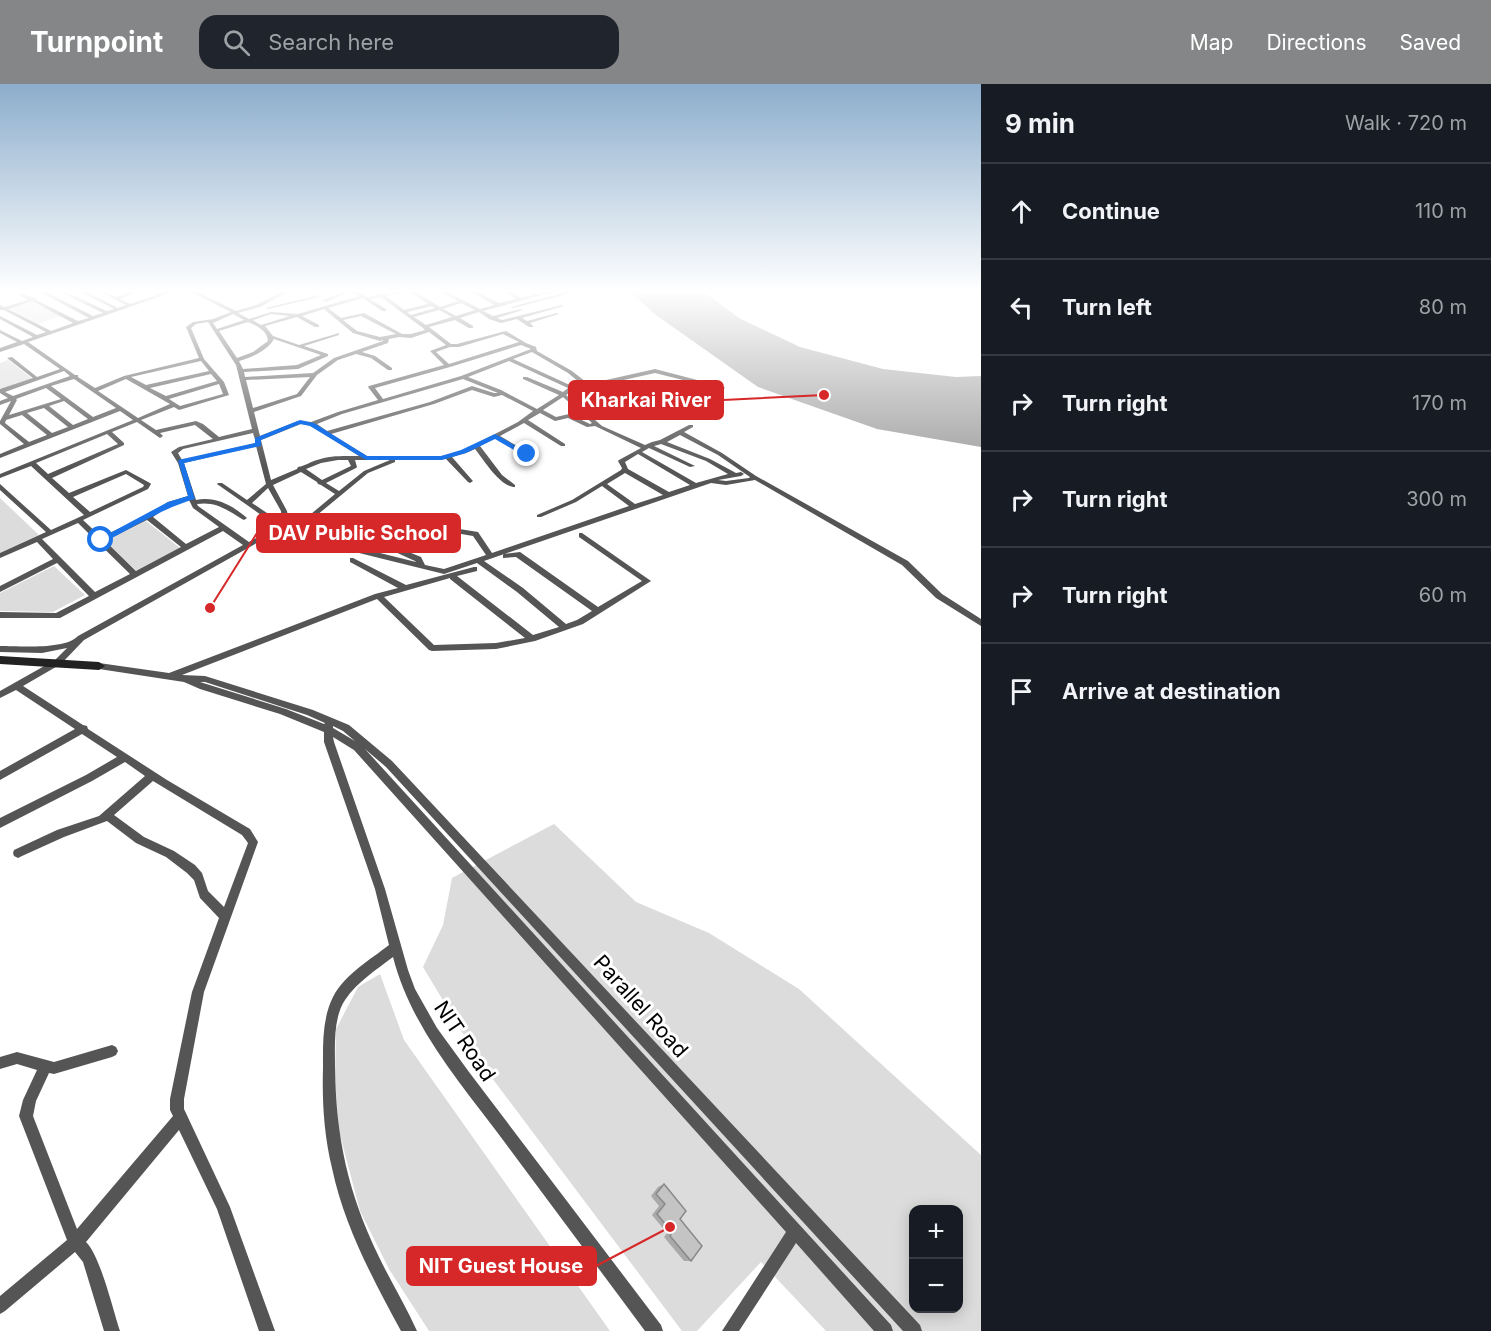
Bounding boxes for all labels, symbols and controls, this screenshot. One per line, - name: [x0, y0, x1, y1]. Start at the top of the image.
- search box: [199, 15, 619, 69]
- text: Turnpoint: [30, 25, 163, 59]
- icon: search: [220, 26, 253, 59]
- text: Search here: [268, 29, 394, 55]
- text: Map: [1190, 30, 1233, 55]
- text: Directions: [1266, 30, 1367, 55]
- text: Saved: [1400, 30, 1461, 55]
- text: 9 min: [1005, 108, 1075, 139]
- text: Walk · 720 m: [1345, 111, 1467, 135]
- icon: ahead: [1005, 195, 1038, 228]
- text: Continue: [1062, 198, 1160, 224]
- text: 110 m: [1415, 199, 1467, 223]
- icon: left: [1005, 291, 1038, 324]
- text: Turn left: [1062, 294, 1152, 320]
- text: 80 m: [1419, 295, 1467, 319]
- callout: Kharkai River: [569, 381, 723, 419]
- icon: right: [1005, 387, 1038, 420]
- text: Kharkai River: [581, 388, 711, 412]
- text: Turn right: [1062, 390, 1168, 416]
- text: 170 m: [1412, 391, 1467, 415]
- route end: [513, 440, 539, 466]
- icon: right: [1005, 483, 1038, 516]
- text: Turn right: [1062, 486, 1168, 512]
- text: 300 m: [1406, 487, 1467, 511]
- callout: DAV Public School: [257, 514, 460, 552]
- text: DAV Public School: [268, 521, 448, 545]
- route start: [87, 526, 113, 552]
- icon: right: [1005, 579, 1038, 612]
- text: Turn right: [1062, 582, 1168, 608]
- text: 60 m: [1419, 583, 1467, 607]
- icon: arrive: [1005, 675, 1038, 708]
- text: Arrive at destination: [1062, 678, 1281, 704]
- street label: Parallel Road: [589, 950, 693, 1062]
- street label: NIT Road: [429, 996, 501, 1086]
- map controls: [909, 1205, 963, 1313]
- button: +: [909, 1205, 963, 1259]
- callout: NIT Guest House: [407, 1247, 596, 1285]
- text: NIT Guest House: [419, 1254, 583, 1278]
- button: −: [909, 1259, 963, 1313]

